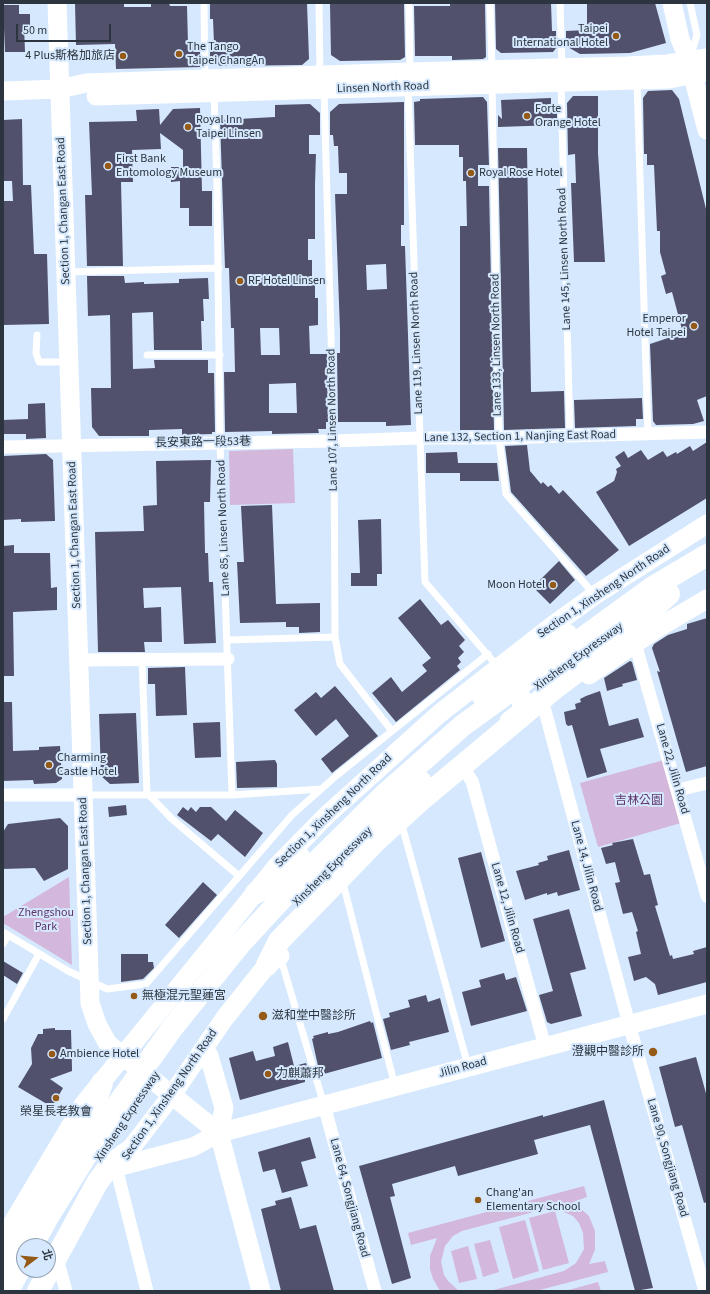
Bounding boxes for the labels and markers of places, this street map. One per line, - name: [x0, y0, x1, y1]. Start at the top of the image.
- place label: Taipei International Hotel: [513, 22, 608, 50]
- marker: Taipei International Hotel: [611, 31, 621, 41]
- place label: The Tango Taipei ChangAn: [187, 40, 265, 68]
- place label: 4 Plus斯格加旅店: [25, 49, 115, 63]
- marker: The Tango Taipei ChangAn: [174, 49, 184, 59]
- marker: 4 Plus斯格加旅店: [118, 51, 128, 61]
- place label: Forte Orange Hotel: [535, 102, 601, 130]
- marker: Forte Orange Hotel: [522, 111, 532, 121]
- place label: Royal Inn Taipei Linsen: [196, 113, 261, 141]
- marker: Royal Inn Taipei Linsen: [183, 122, 193, 132]
- place label: First Bank Entomology Museum: [116, 152, 222, 180]
- marker: First Bank Entomology Museum: [103, 161, 113, 171]
- place label: Royal Rose Hotel: [479, 166, 563, 180]
- marker: Royal Rose Hotel: [466, 168, 476, 178]
- place label: RF Hotel Linsen: [248, 274, 325, 288]
- marker: RF Hotel Linsen: [235, 276, 245, 286]
- place label: Emperor Hotel Taipei: [626, 312, 686, 340]
- marker: Emperor Hotel Taipei: [689, 321, 699, 331]
- place label: Moon Hotel: [487, 578, 545, 592]
- marker: Moon Hotel: [548, 580, 558, 590]
- place label: Charming Castle Hotel: [57, 751, 117, 779]
- marker: Charming Castle Hotel: [44, 760, 54, 770]
- place label: 無極混元聖蓮宮: [142, 989, 226, 1003]
- marker: 無極混元聖蓮宮: [129, 991, 139, 1001]
- place label: 滋和堂中醫診所: [272, 1009, 356, 1023]
- marker: 滋和堂中醫診所: [257, 1010, 269, 1022]
- place label: 澄觀中醫診所: [572, 1045, 644, 1059]
- marker: 澄觀中醫診所: [647, 1046, 659, 1058]
- place label: Ambience Hotel: [60, 1047, 139, 1061]
- marker: Ambience Hotel: [47, 1049, 57, 1059]
- place label: 力麒蕭邦: [276, 1067, 324, 1081]
- marker: 力麒蕭邦: [263, 1069, 273, 1079]
- marker: 榮星長老教會: [51, 1093, 61, 1103]
- place label: 榮星長老教會: [20, 1105, 92, 1119]
- place label: Chang'an Elementary School: [486, 1186, 581, 1214]
- marker: Chang'an Elementary School: [473, 1195, 483, 1205]

